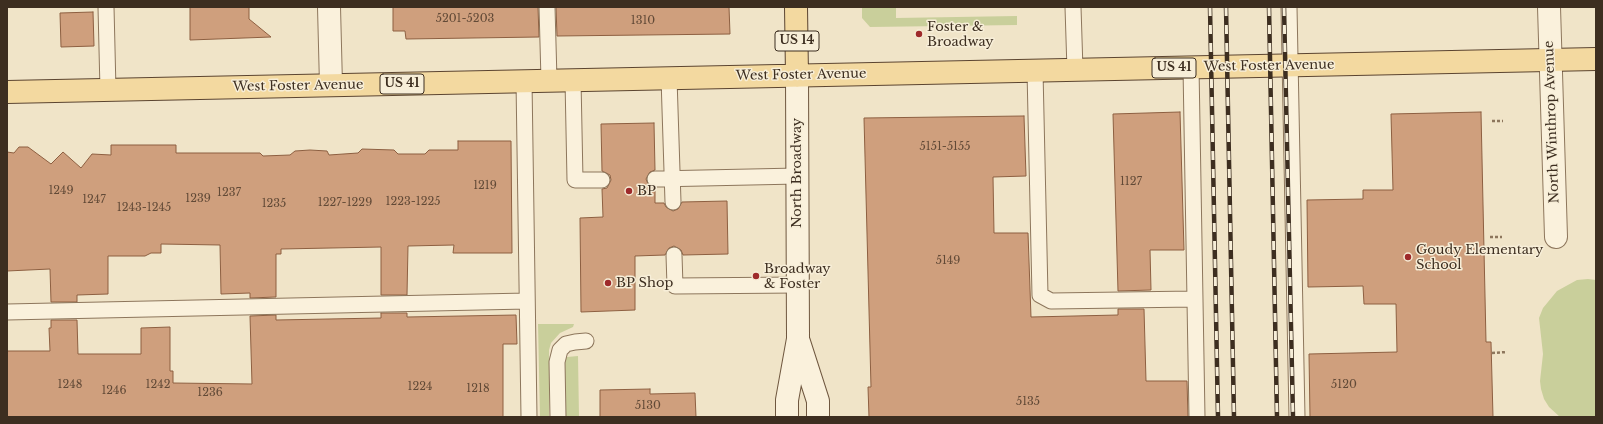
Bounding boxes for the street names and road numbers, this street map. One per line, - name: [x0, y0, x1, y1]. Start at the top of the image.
- road number: US 14: [775, 31, 819, 51]
- street label: North Winthrop Avenue: [1541, 40, 1563, 204]
- street label: West Foster Avenue: [1204, 57, 1334, 75]
- road number: US 41: [1152, 58, 1196, 78]
- street label: West Foster Avenue: [736, 66, 866, 84]
- road number: US 41: [380, 74, 424, 94]
- street label: West Foster Avenue: [233, 77, 363, 95]
- street label: North Broadway: [789, 118, 805, 228]

